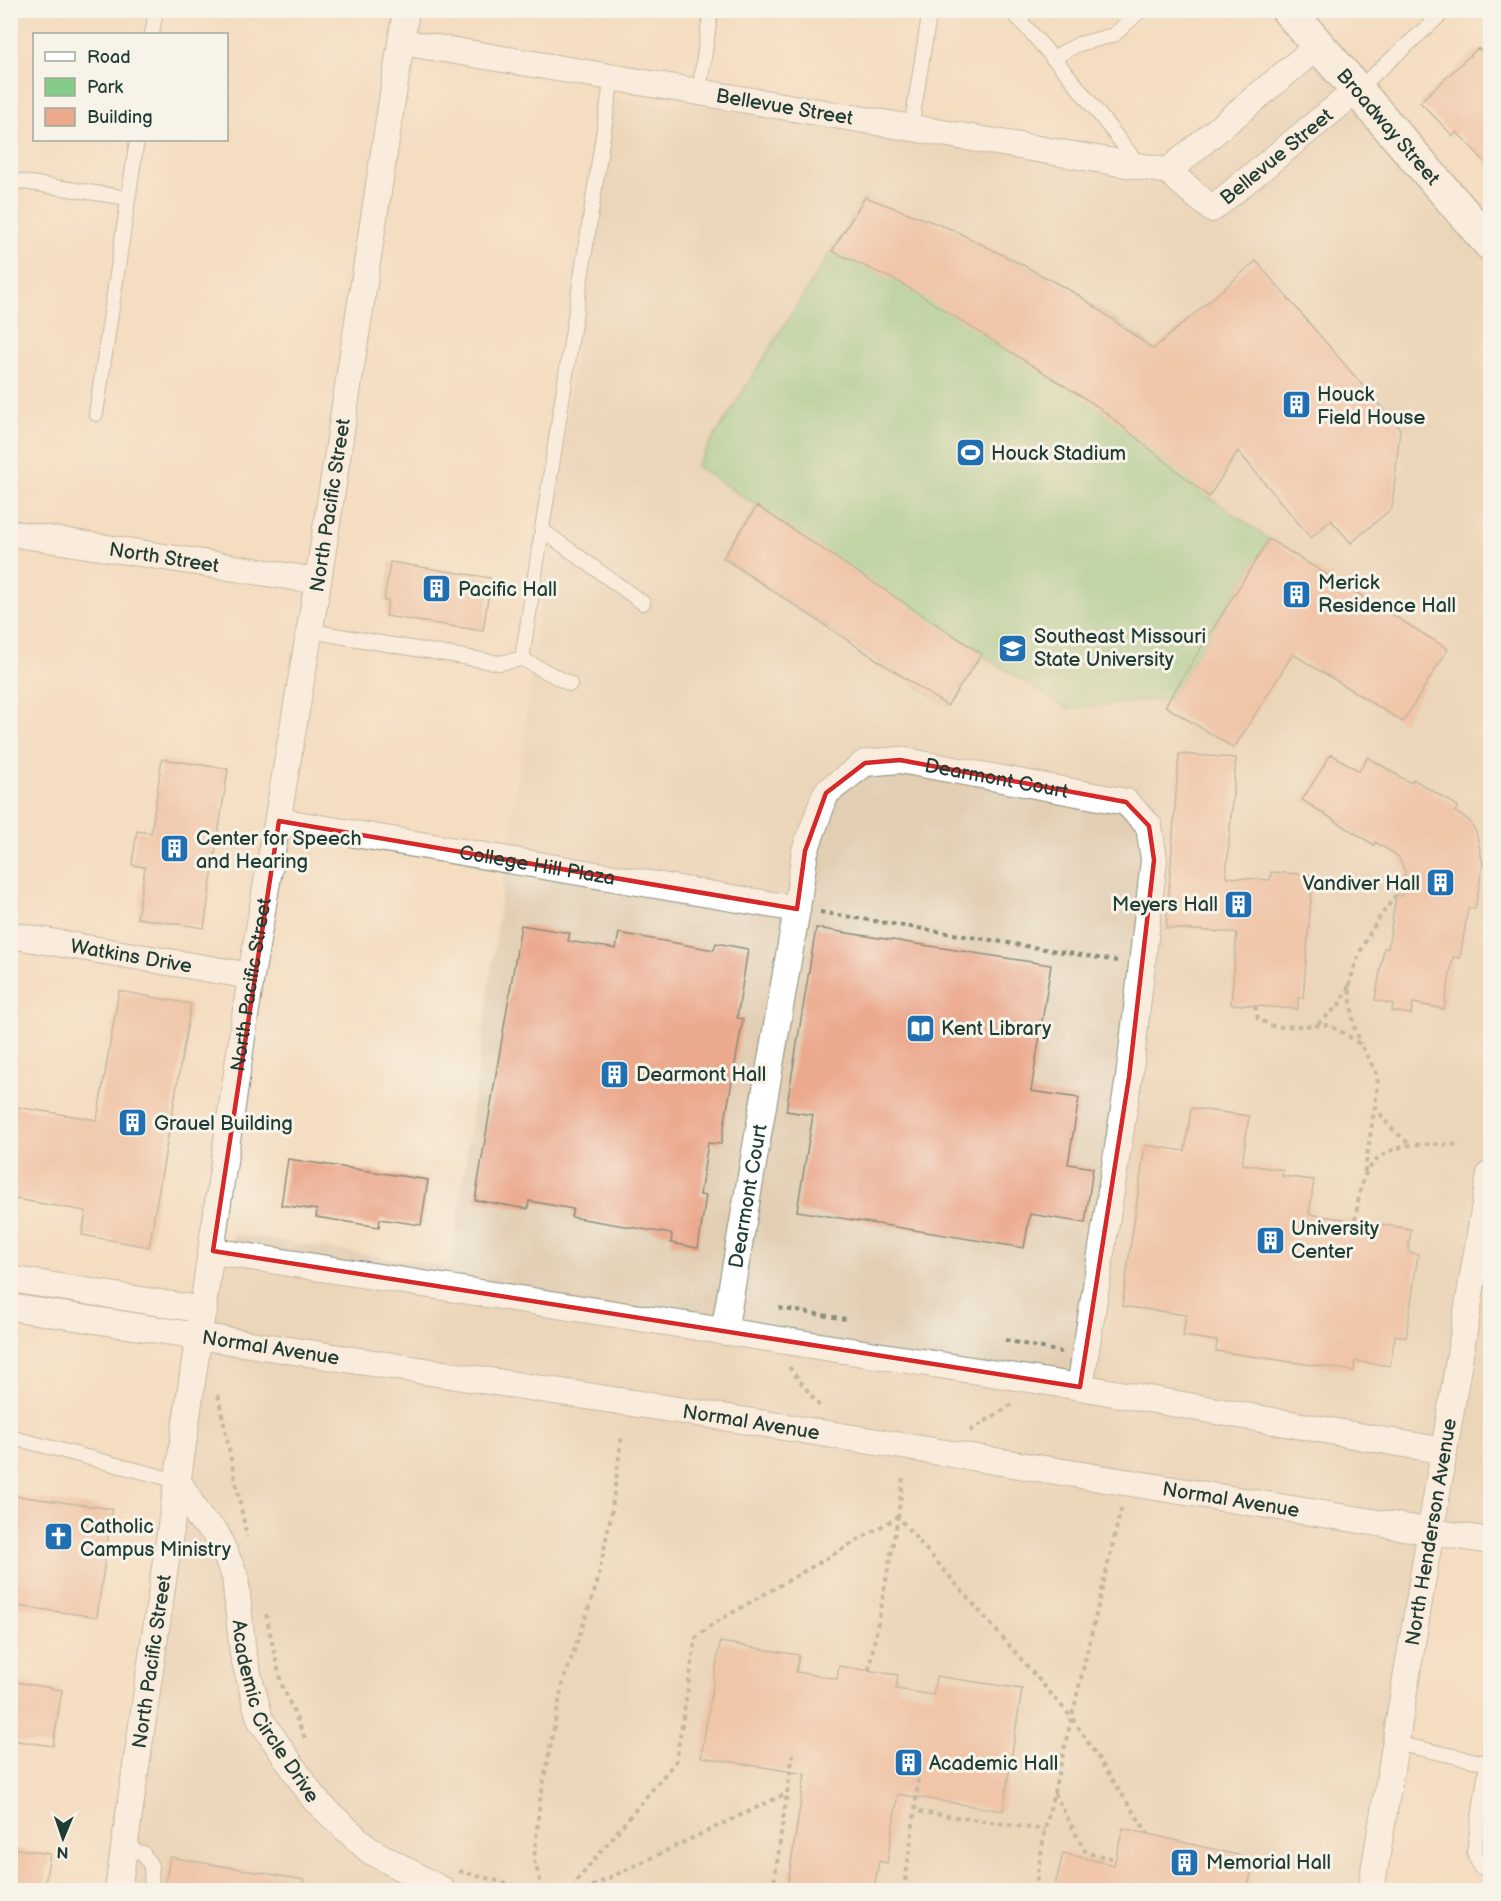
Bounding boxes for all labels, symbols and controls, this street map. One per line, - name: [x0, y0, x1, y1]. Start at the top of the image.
- legend: [33, 33, 228, 141]
- text: Road: [87, 47, 131, 68]
- street label: Broadway Street: [1331, 64, 1445, 190]
- text: Park: [87, 77, 123, 98]
- street label: Bellevue Street: [714, 84, 855, 131]
- street label: Bellevue Street: [1216, 104, 1338, 210]
- text: Building: [87, 107, 153, 128]
- place label: Houck Field House: [1317, 383, 1425, 430]
- building icon: Houck Field House: [1280, 389, 1312, 421]
- street label: North Pacific Street: [305, 417, 356, 594]
- sports icon: Houck Stadium: [954, 437, 986, 469]
- place label: Houck Stadium: [991, 442, 1126, 466]
- street label: North Street: [107, 538, 221, 578]
- place label: Merick Residence Hall: [1318, 571, 1456, 618]
- building icon: Pacific Hall: [421, 573, 453, 605]
- place label: Pacific Hall: [458, 578, 557, 602]
- building icon: Merick Residence Hall: [1281, 578, 1313, 610]
- place label: Southeast Missouri State University: [1034, 625, 1206, 672]
- school or university icon: Southeast Missouri State University: [997, 632, 1029, 664]
- street label: Dearmont Court: [923, 754, 1070, 804]
- place label: Center for Speech and Hearing: [196, 827, 362, 874]
- building icon: Center for Speech and Hearing: [159, 833, 191, 865]
- street label: College Hill Plaza: [457, 841, 617, 891]
- building icon: Vandiver Hall: [1425, 867, 1457, 899]
- place label: Vandiver Hall: [1302, 872, 1420, 896]
- building icon: Meyers Hall: [1223, 888, 1255, 920]
- place label: Meyers Hall: [1112, 893, 1218, 917]
- street label: North Pacific Street: [226, 896, 277, 1073]
- street label: Watkins Drive: [69, 934, 194, 979]
- library icon: Kent Library: [904, 1012, 936, 1044]
- place label: Kent Library: [941, 1017, 1051, 1041]
- building icon: Dearmont Hall: [599, 1058, 631, 1090]
- place label: Dearmont Hall: [636, 1063, 766, 1087]
- building icon: Grauel Building: [117, 1107, 149, 1139]
- place label: Grauel Building: [154, 1112, 293, 1136]
- street label: Dearmont Court: [724, 1122, 773, 1270]
- place label: University Center: [1291, 1217, 1379, 1264]
- building icon: University Center: [1254, 1224, 1286, 1256]
- street label: Normal Avenue: [200, 1326, 341, 1371]
- street label: Normal Avenue: [681, 1400, 821, 1446]
- street label: North Henderson Avenue: [1401, 1417, 1462, 1647]
- street label: Normal Avenue: [1160, 1477, 1301, 1523]
- place label: Catholic Campus Ministry: [80, 1515, 231, 1562]
- church icon: Catholic Campus Ministry: [43, 1521, 75, 1553]
- street label: North Pacific Street: [128, 1573, 177, 1750]
- street label: Academic Circle Drive: [227, 1619, 324, 1807]
- building icon: Academic Hall: [892, 1747, 924, 1779]
- place label: Academic Hall: [929, 1752, 1058, 1776]
- north arrow: [33, 1808, 93, 1868]
- text: N: [56, 1842, 69, 1861]
- building icon: Memorial Hall: [1169, 1846, 1201, 1878]
- place label: Memorial Hall: [1206, 1851, 1331, 1875]

